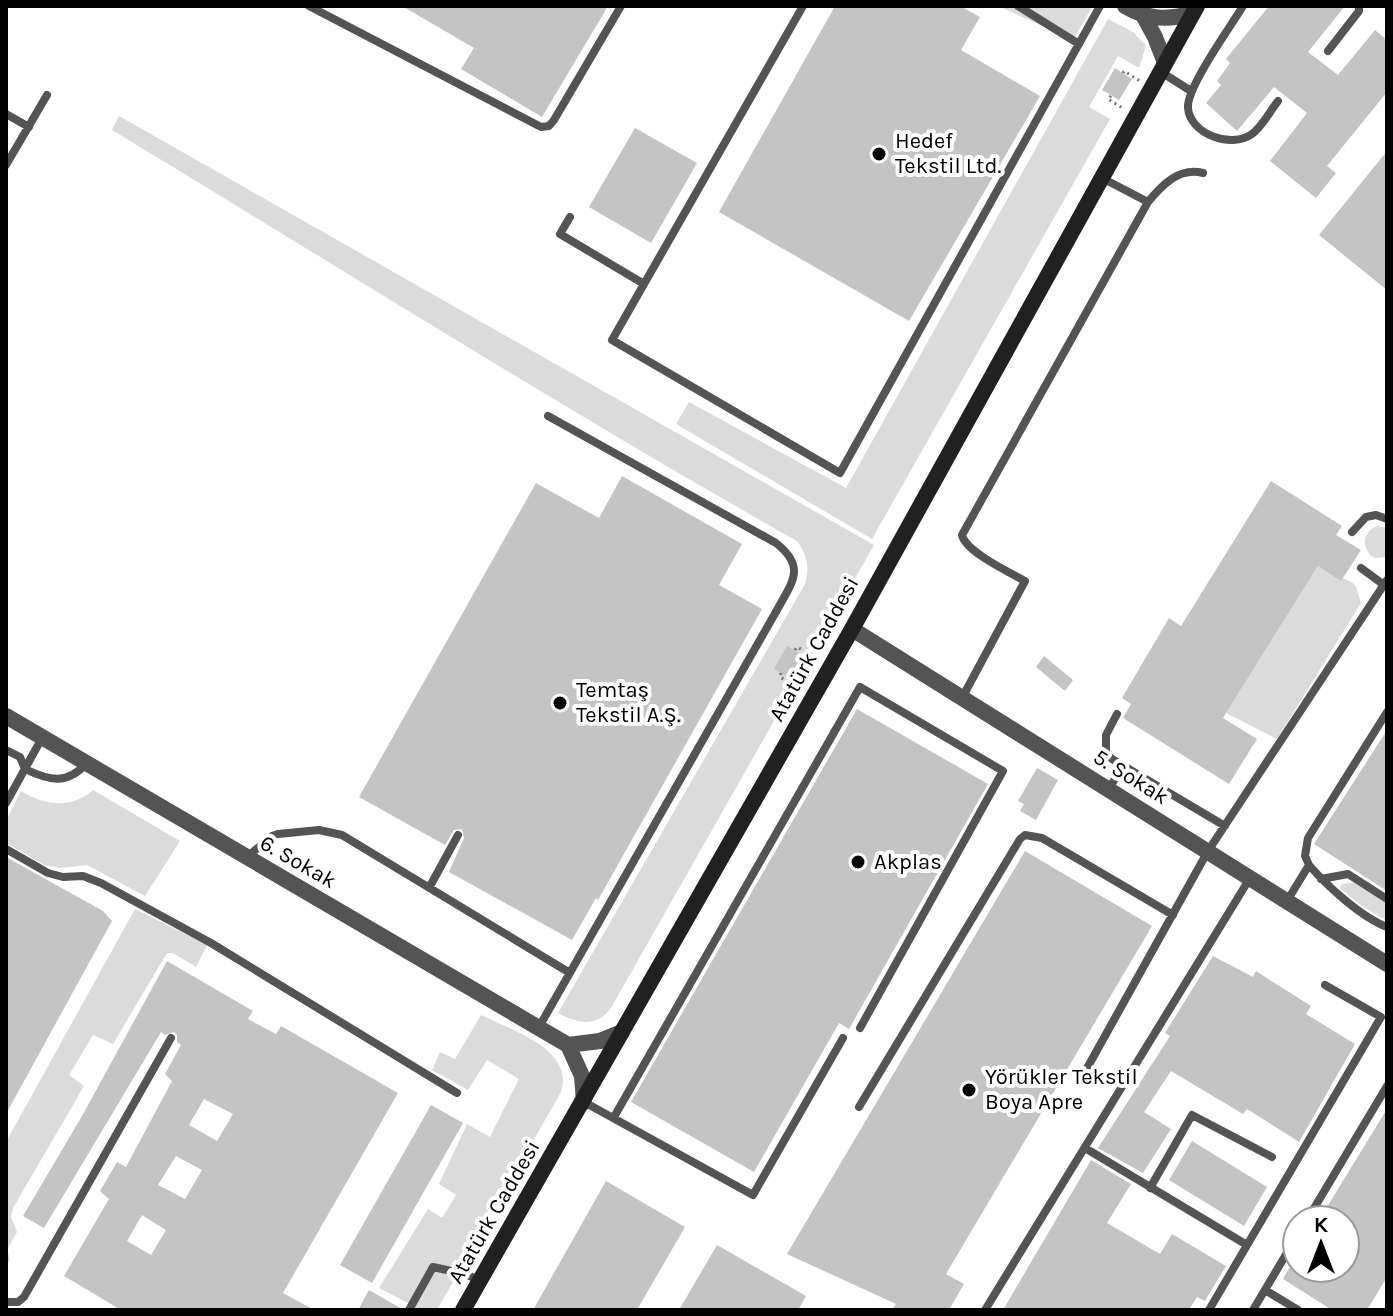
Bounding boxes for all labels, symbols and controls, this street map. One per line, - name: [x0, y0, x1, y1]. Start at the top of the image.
- place label: Hedef Tekstil Ltd.: [895, 128, 1001, 179]
- marker: Hedef Tekstil Ltd.: [870, 145, 888, 163]
- street label: Atatürk Caddesi: [764, 572, 864, 726]
- place label: Temtaş Tekstil A.Ş.: [576, 677, 681, 728]
- marker: Temtaş Tekstil A.Ş.: [551, 694, 569, 712]
- street label: 5. Sokak: [1089, 744, 1173, 810]
- street label: 6. Sokak: [255, 830, 341, 894]
- place label: Akplas: [874, 849, 942, 875]
- marker: Akplas: [849, 853, 867, 871]
- place label: Yörükler Tekstil Boya Apre: [985, 1064, 1138, 1115]
- marker: Yörükler Tekstil Boya Apre: [960, 1081, 978, 1099]
- street label: Atatürk Caddesi: [442, 1136, 546, 1288]
- north arrow: [1281, 1204, 1361, 1284]
- text: K: [1314, 1212, 1329, 1238]

